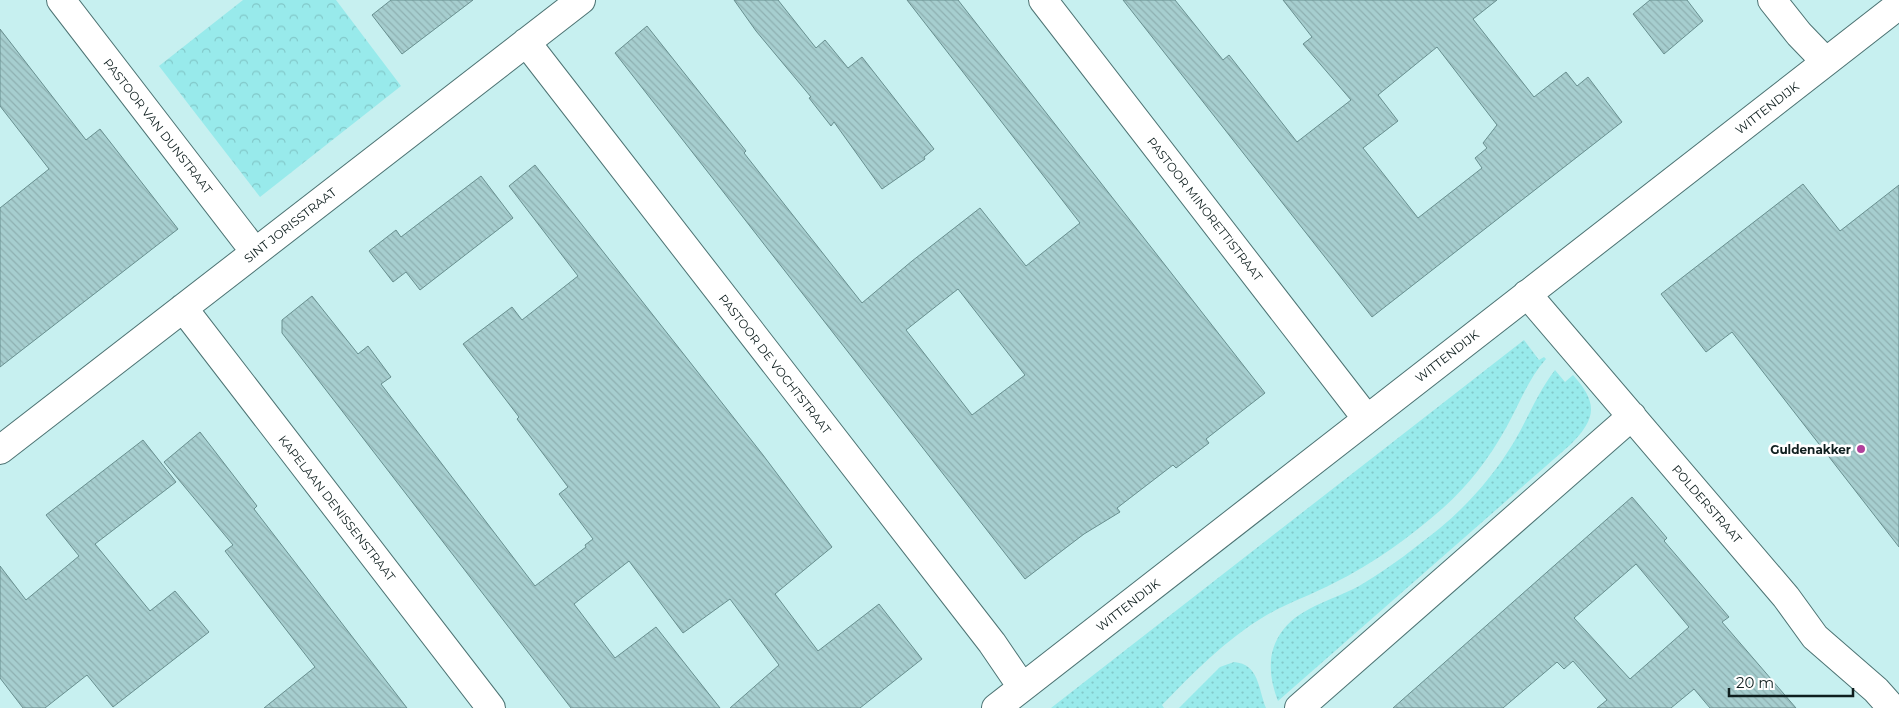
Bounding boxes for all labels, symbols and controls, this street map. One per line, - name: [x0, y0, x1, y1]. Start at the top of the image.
- street label: PASTOOR VAN DUNSTRAAT: [100, 55, 216, 197]
- street label: WITTENDIJK: [1732, 78, 1802, 137]
- street label: PASTOOR MINORETTISTRAAT: [1144, 134, 1266, 284]
- street label: SINT JORISSTRAAT: [241, 184, 339, 266]
- street label: PASTOOR DE VOCHTSTRAAT: [716, 291, 834, 437]
- street label: WITTENDIJK: [1412, 326, 1482, 385]
- street label: KAPELAAN DENISSENSTRAAT: [275, 432, 399, 584]
- place label: Guldenakker: [1770, 442, 1851, 457]
- marker: Guldenakker: [1855, 443, 1867, 455]
- street label: POLDERSTRAAT: [1669, 462, 1745, 546]
- street label: WITTENDIJK: [1093, 575, 1163, 634]
- scale bar: [1729, 666, 1853, 698]
- text: 20 m: [1736, 673, 1774, 692]

